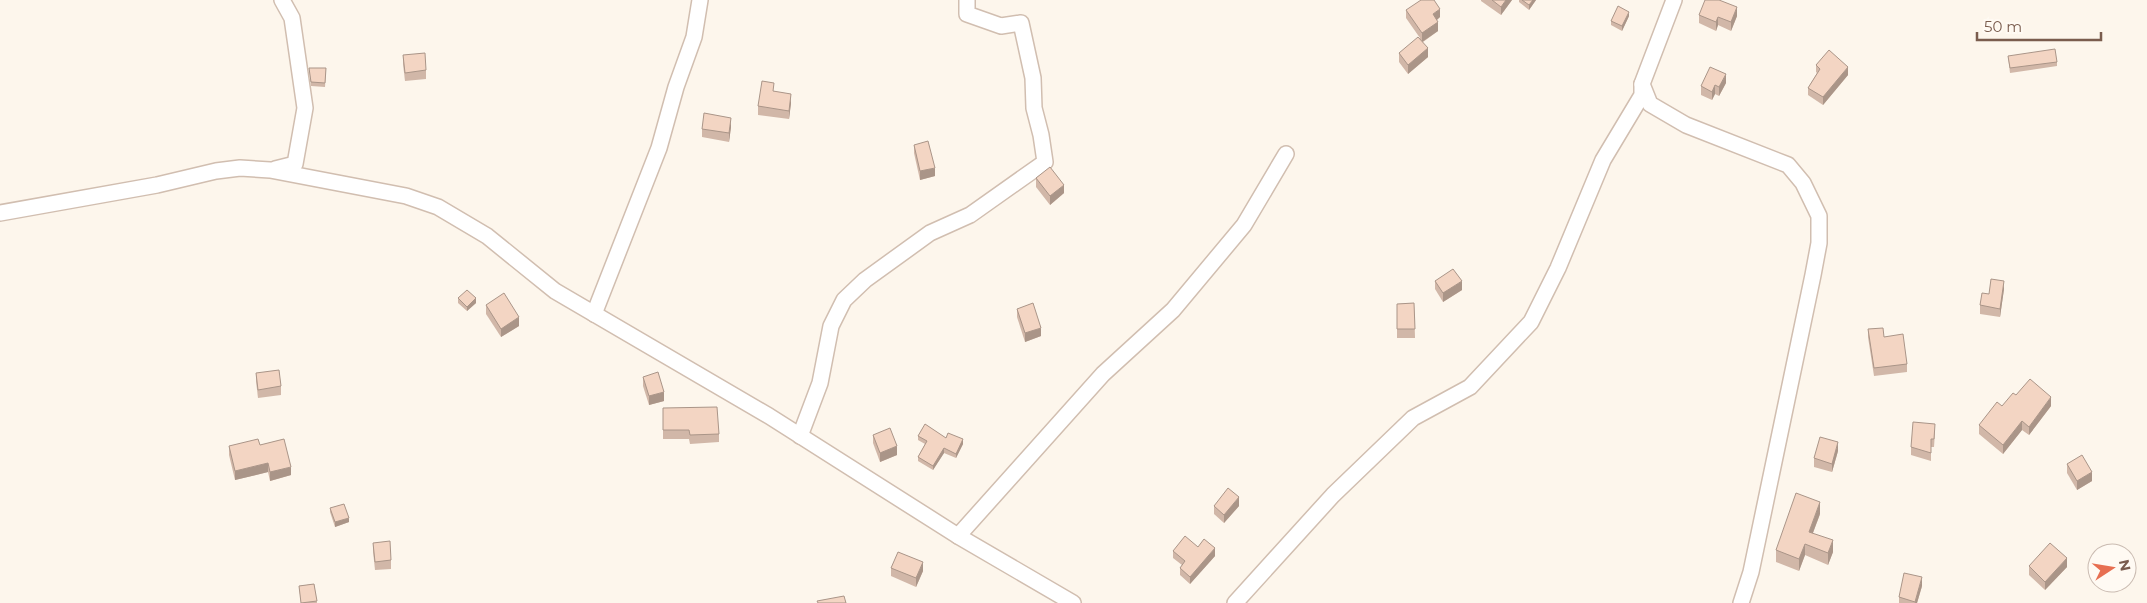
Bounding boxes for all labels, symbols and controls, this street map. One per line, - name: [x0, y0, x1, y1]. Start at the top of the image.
- scale bar: [1977, 10, 2101, 42]
- text: 50 m: [1984, 17, 2022, 36]
- north arrow: [2087, 543, 2137, 593]
- text: N: [2115, 558, 2135, 573]

